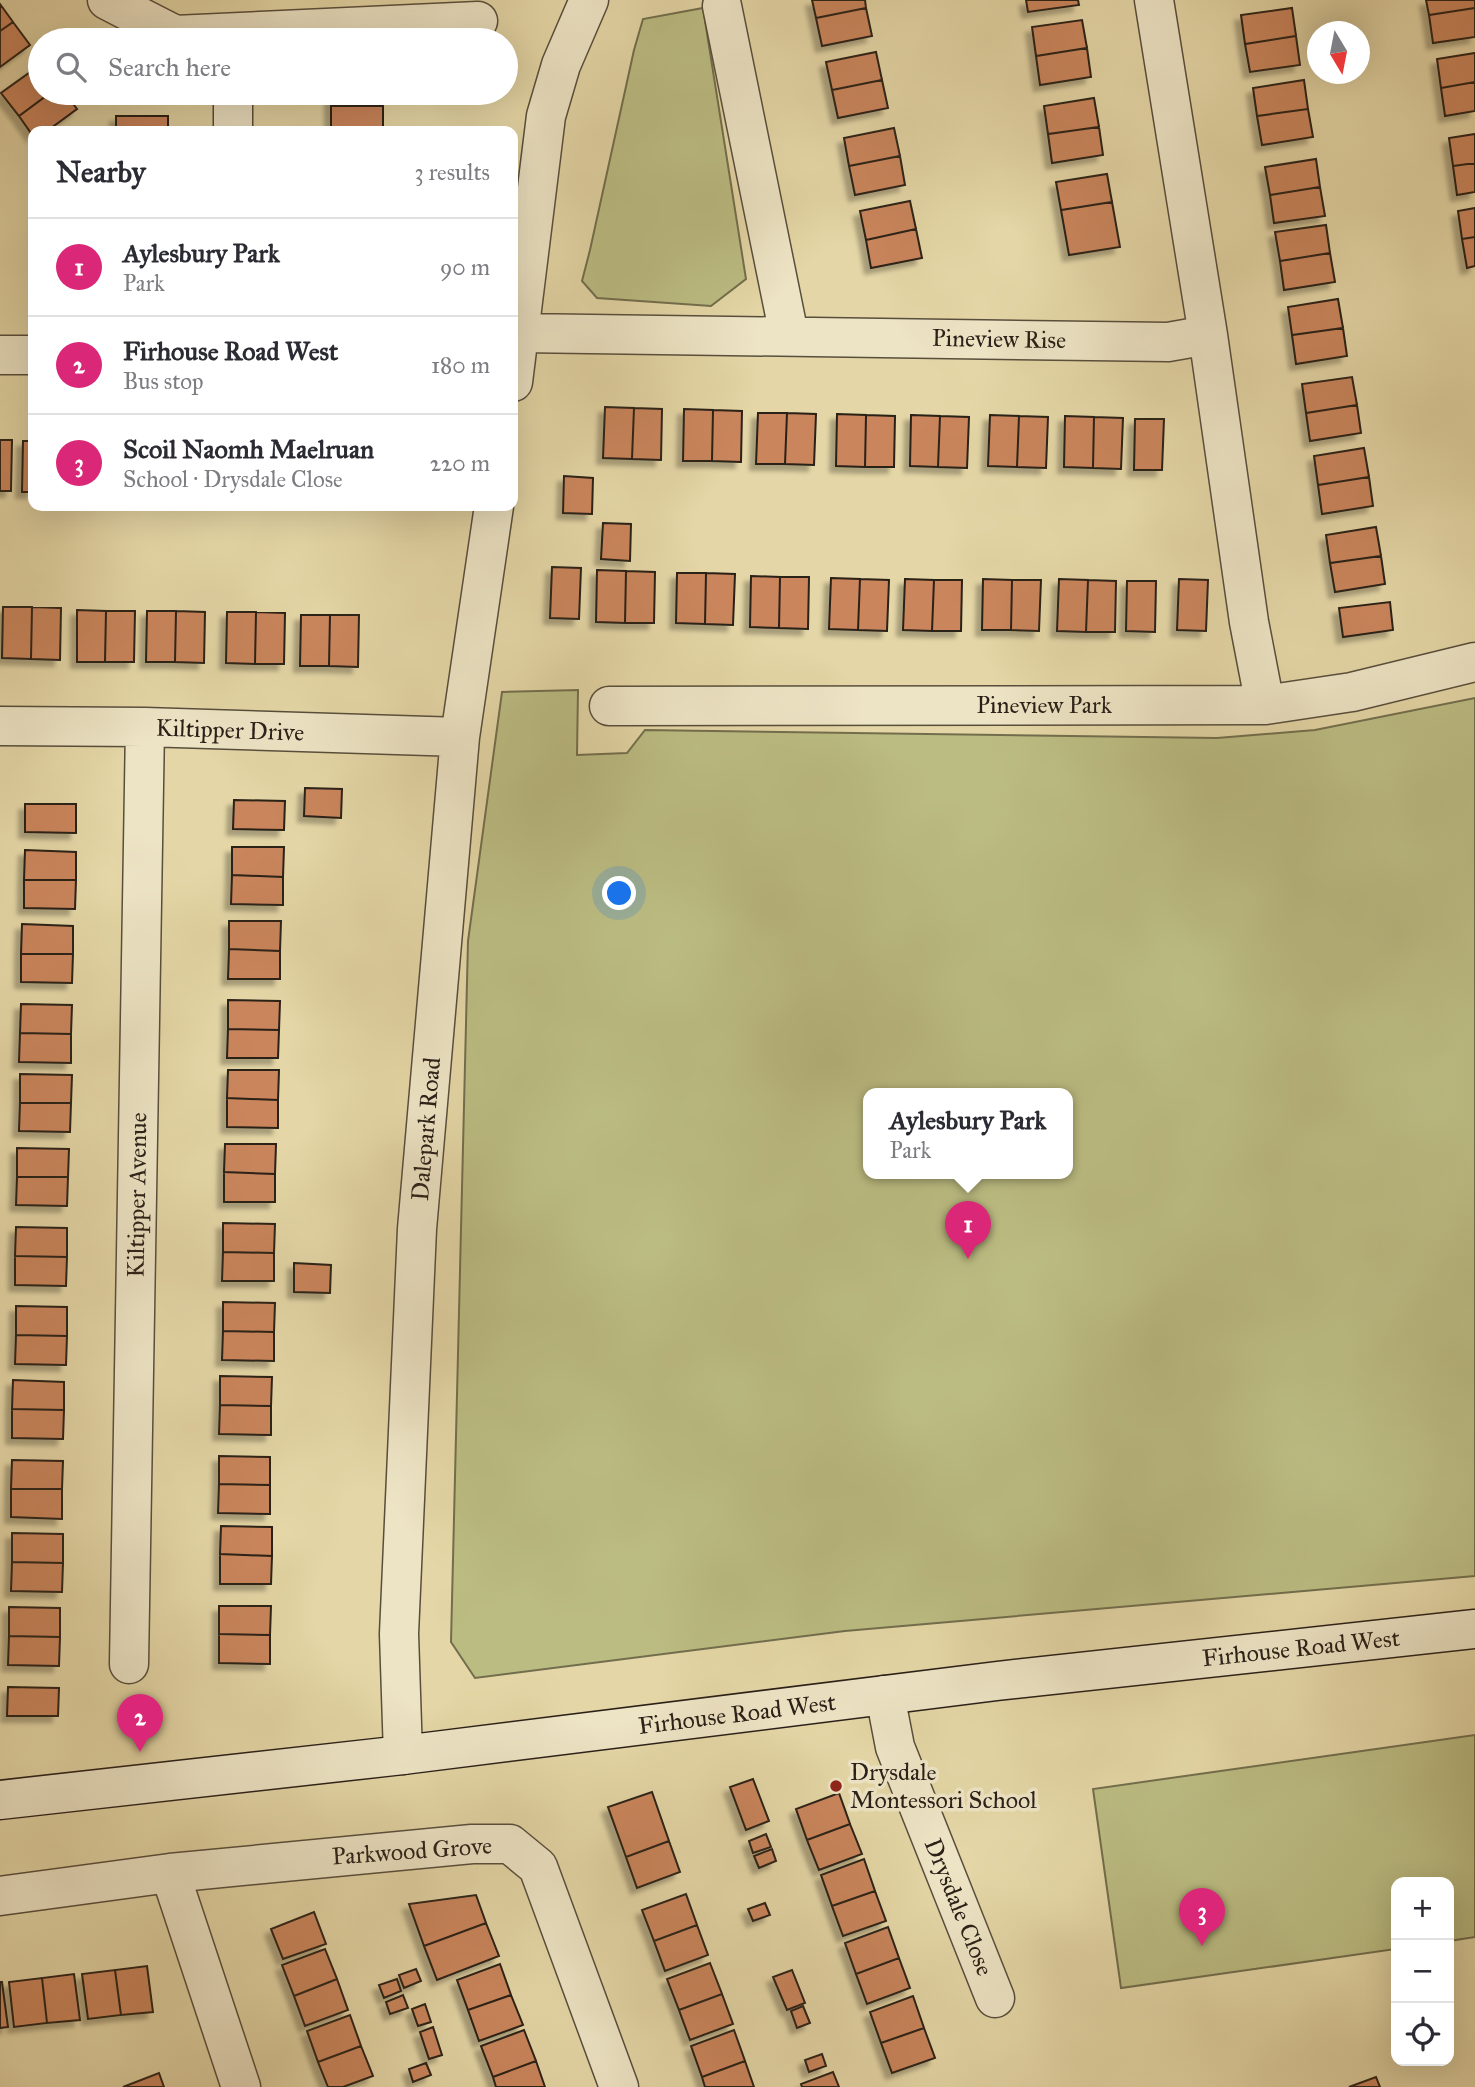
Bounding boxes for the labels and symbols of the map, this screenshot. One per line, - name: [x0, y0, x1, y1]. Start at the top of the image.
- north arrow: [1307, 21, 1370, 84]
- street label: Pineview Rise: [932, 323, 1066, 355]
- street label: Pineview Park: [976, 690, 1113, 720]
- street label: Kiltipper Drive: [155, 712, 305, 748]
- your location: [602, 876, 636, 910]
- street label: Dalepark Road: [405, 1056, 447, 1202]
- street label: Kiltipper Avenue: [121, 1112, 153, 1278]
- pin: 1: [945, 1201, 991, 1259]
- street label: Firhouse Road West: [1201, 1623, 1402, 1673]
- street label: Firhouse Road West: [637, 1687, 838, 1741]
- pin: 2: [117, 1694, 163, 1752]
- place label: Drysdale Montessori School: [850, 1757, 1037, 1815]
- marker: Drysdale Montessori School: [828, 1778, 844, 1794]
- street label: Parkwood Grove: [331, 1830, 493, 1872]
- street label: Drysdale Close: [918, 1834, 1000, 1980]
- pin: 3: [1179, 1888, 1225, 1946]

